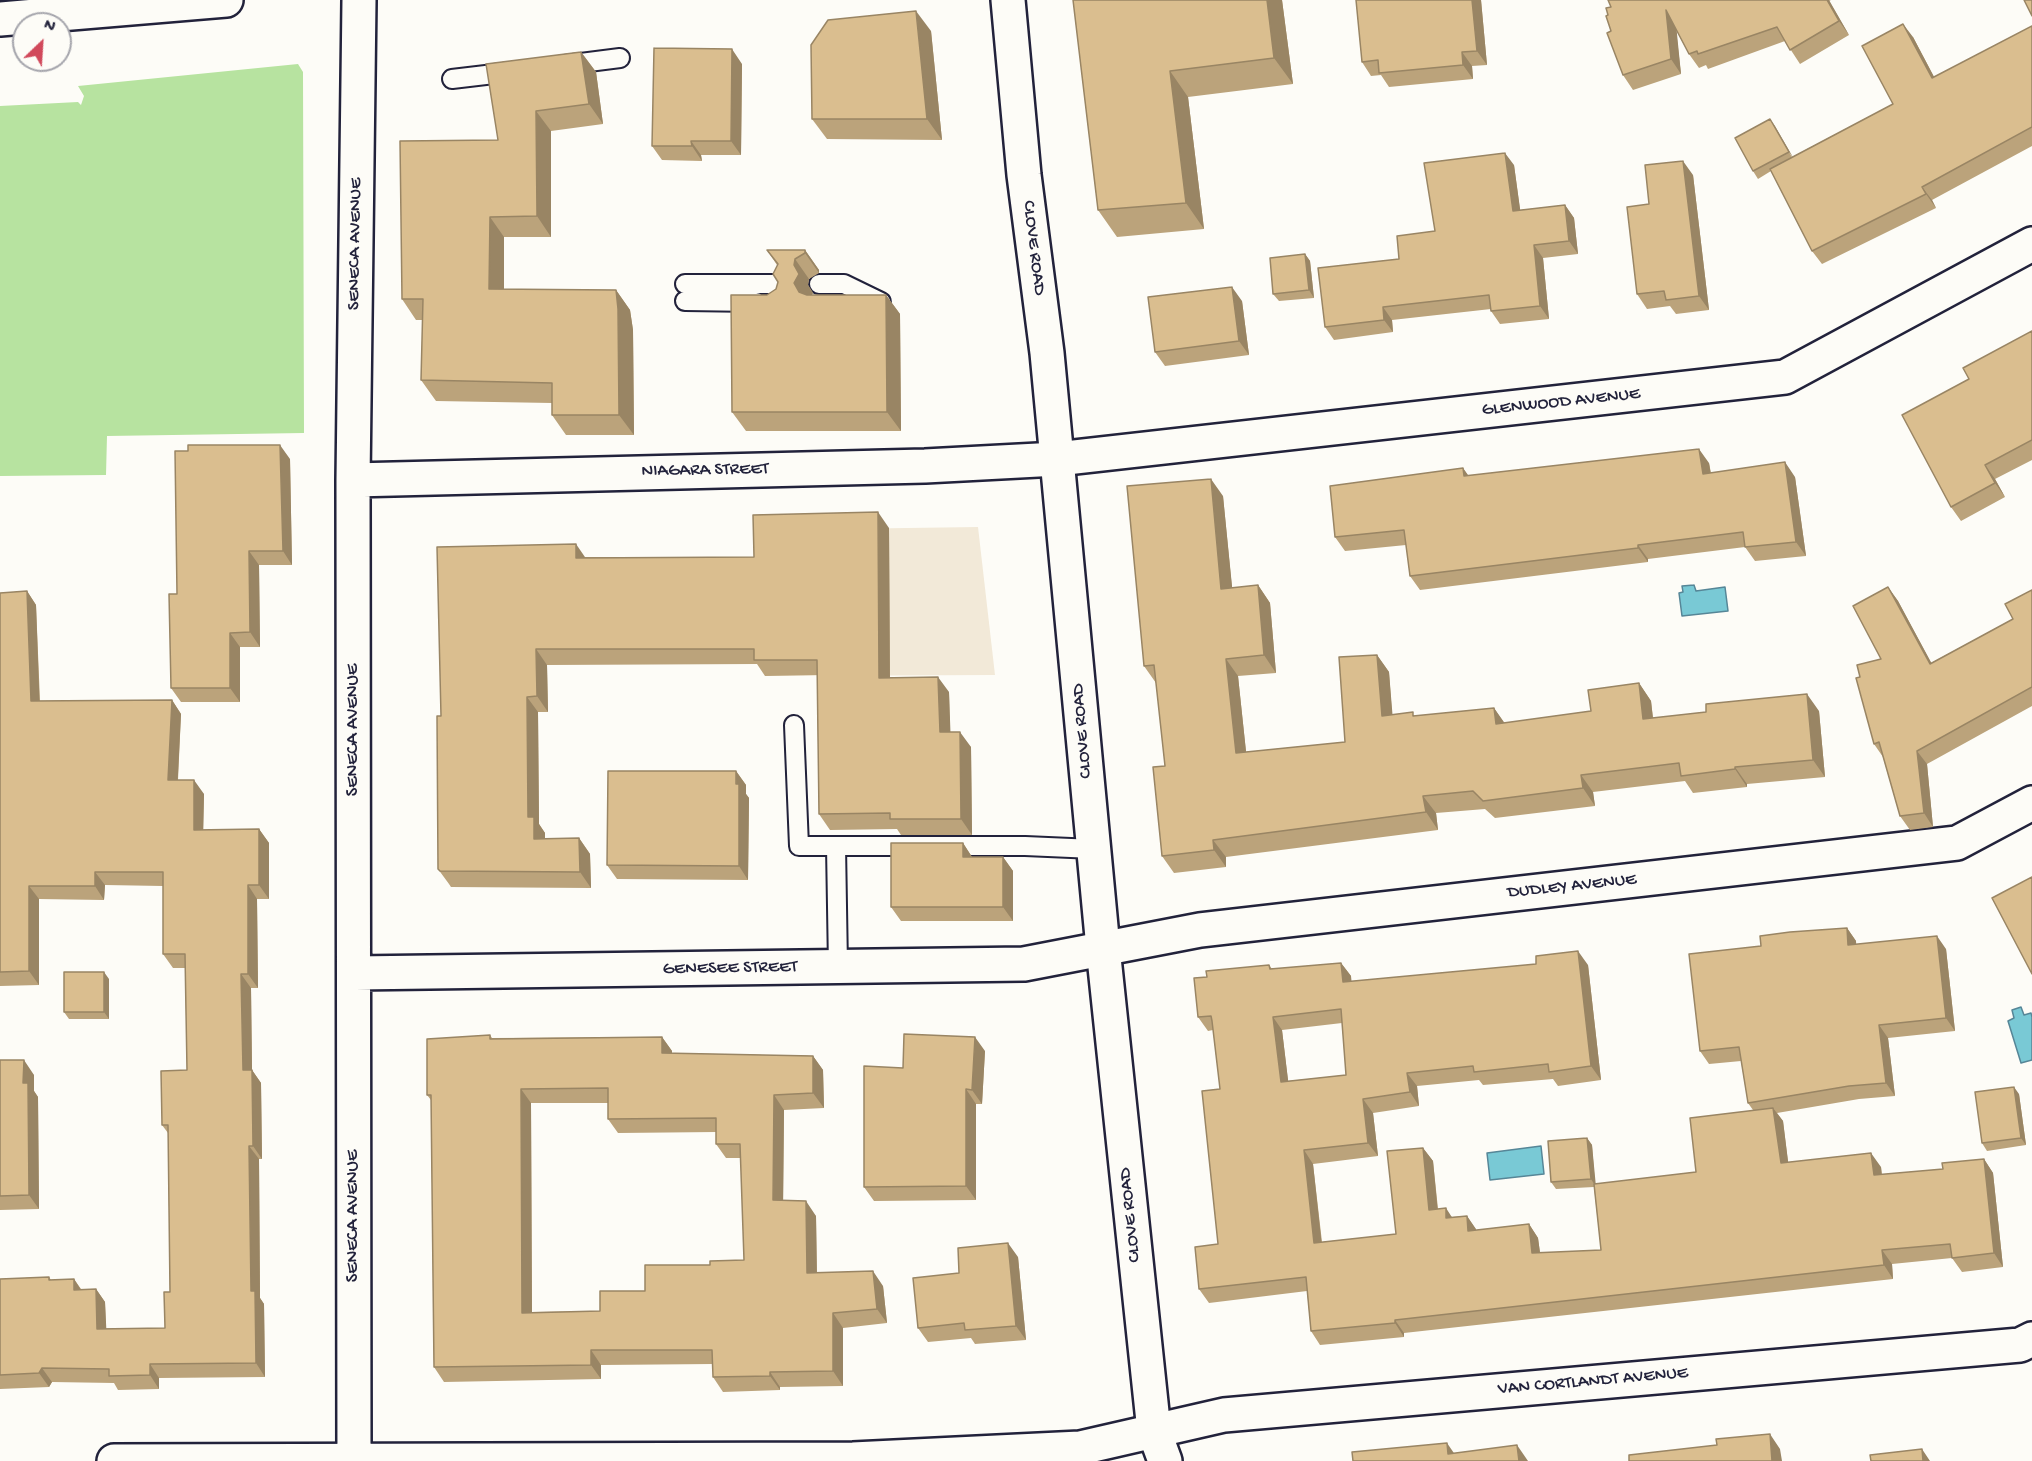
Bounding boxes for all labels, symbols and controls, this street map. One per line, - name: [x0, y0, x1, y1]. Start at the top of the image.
- north arrow: [12, 12, 72, 72]
- text: N: [40, 16, 58, 38]
- street label: SENECA AVENUE: [344, 178, 368, 310]
- street label: CLOVE ROAD: [1016, 199, 1050, 297]
- street label: GLENWOOD AVENUE: [1481, 384, 1641, 422]
- street label: NIAGARA STREET: [641, 459, 769, 483]
- street label: SENECA AVENUE: [343, 664, 365, 796]
- street label: CLOVE ROAD: [1068, 683, 1098, 779]
- street label: DUDLEY AVENUE: [1506, 869, 1638, 905]
- street label: GENESEE STREET: [663, 957, 797, 981]
- street label: SENECA AVENUE: [343, 1150, 365, 1282]
- street label: CLOVE ROAD: [1115, 1166, 1147, 1264]
- street label: VAN CORTLANDT AVENUE: [1497, 1363, 1689, 1401]

